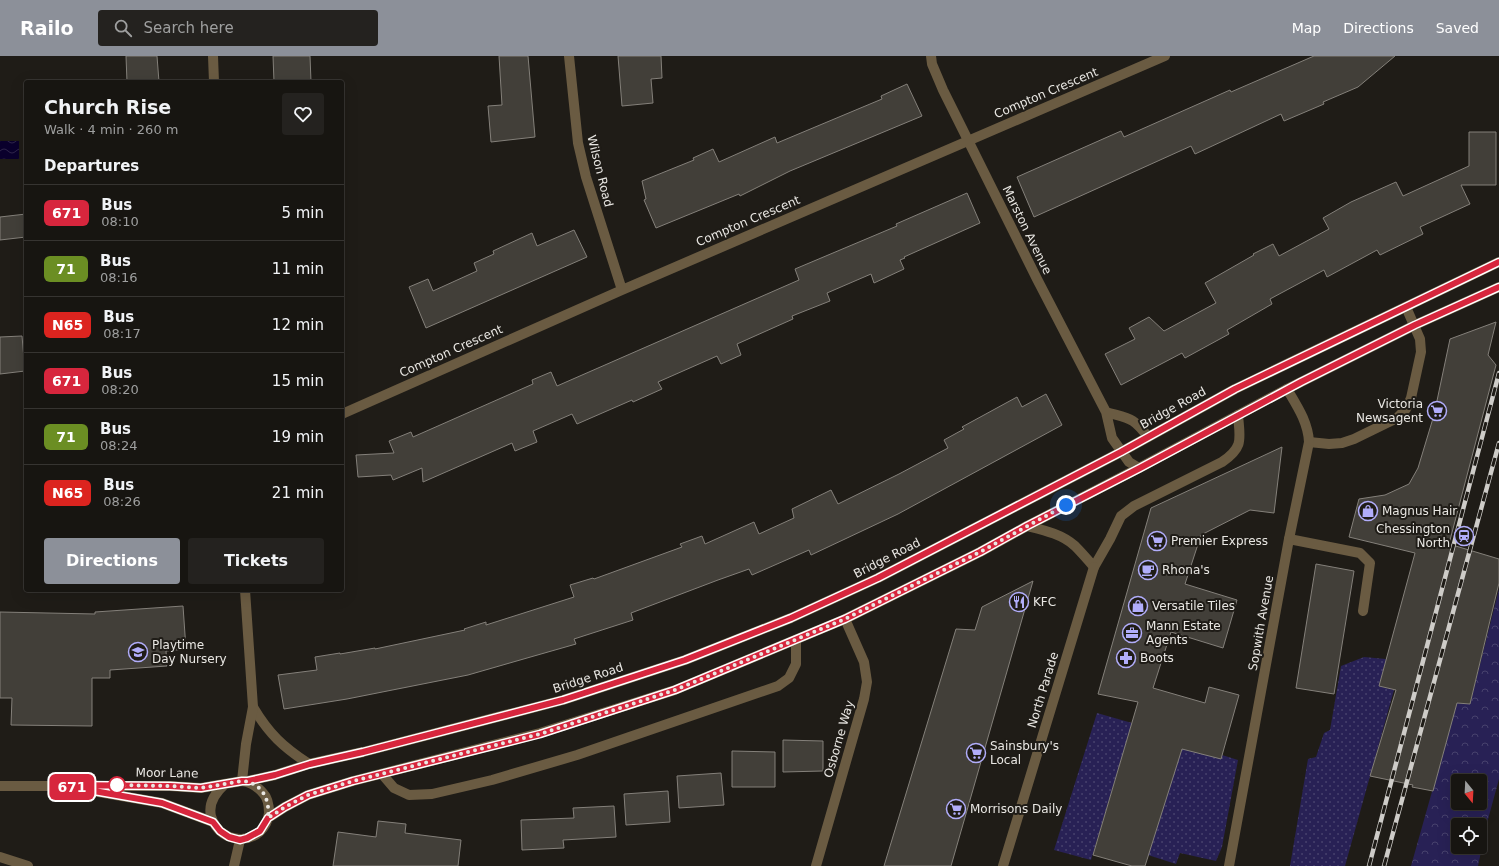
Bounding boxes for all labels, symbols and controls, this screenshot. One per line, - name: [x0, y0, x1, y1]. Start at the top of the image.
- search box: [98, 10, 378, 46]
- text: Railo: [20, 17, 74, 39]
- icon: search: [112, 17, 134, 39]
- text: Search here: [144, 19, 234, 37]
- text: Map: [1292, 20, 1321, 36]
- text: Directions: [1343, 20, 1414, 36]
- text: Saved: [1436, 20, 1479, 36]
- street label: Compton Crescent: [992, 65, 1100, 121]
- button: heart: [282, 93, 324, 135]
- text: Church Rise: [44, 96, 171, 118]
- text: Walk · 4 min · 260 m: [44, 122, 178, 137]
- street label: Wilson Road: [584, 134, 616, 208]
- text: Departures: [44, 157, 139, 175]
- street label: Marston Avenue: [999, 183, 1055, 277]
- street label: Compton Crescent: [694, 193, 802, 249]
- text: Bus: [101, 196, 132, 214]
- text: 5 min: [281, 204, 324, 222]
- text: 671: [52, 205, 81, 221]
- text: 08:10: [101, 214, 139, 229]
- text: Bus: [100, 252, 131, 270]
- text: 11 min: [272, 260, 324, 278]
- text: 71: [56, 261, 76, 277]
- text: 08:16: [100, 270, 137, 285]
- text: Bus: [103, 308, 134, 326]
- text: 12 min: [272, 316, 324, 334]
- text: N65: [52, 317, 83, 333]
- street label: Compton Crescent: [397, 322, 505, 380]
- text: 08:17: [103, 326, 141, 341]
- text: Bus: [101, 364, 132, 382]
- text: 15 min: [272, 372, 324, 390]
- text: 671: [52, 373, 81, 389]
- text: 08:20: [101, 382, 139, 397]
- street label: Bridge Road: [1138, 384, 1208, 432]
- place label: Victoria Newsagent: [1356, 397, 1423, 425]
- supermarket icon: Victoria Newsagent: [1426, 400, 1448, 422]
- text: Bus: [100, 420, 131, 438]
- text: 19 min: [272, 428, 324, 446]
- text: 71: [56, 429, 76, 445]
- text: 08:24: [100, 438, 137, 453]
- text: Bus: [103, 476, 134, 494]
- text: 21 min: [272, 484, 324, 502]
- text: N65: [52, 485, 83, 501]
- text: 08:26: [103, 494, 141, 509]
- your location: [1056, 495, 1076, 515]
- shop icon: Magnus Hair: [1357, 500, 1379, 522]
- place label: Magnus Hair: [1382, 504, 1457, 518]
- place label: Chessington North: [1376, 522, 1450, 550]
- station icon: Chessington North: [1453, 525, 1475, 547]
- supermarket icon: Premier Express: [1146, 530, 1168, 552]
- place label: Premier Express: [1171, 534, 1268, 548]
- street label: Bridge Road: [851, 535, 923, 581]
- button: Directions: [44, 538, 180, 584]
- button: Tickets: [188, 538, 324, 584]
- cafe icon: Rhona's: [1137, 559, 1159, 581]
- place label: Rhona's: [1162, 563, 1210, 577]
- street label: Sopwith Avenue: [1246, 574, 1276, 672]
- restaurant icon: KFC: [1008, 591, 1030, 613]
- place label: KFC: [1033, 595, 1056, 609]
- shop icon: Versatile Tiles: [1127, 595, 1149, 617]
- place label: Versatile Tiles: [1152, 599, 1235, 613]
- place label: Mann Estate Agents: [1146, 619, 1221, 647]
- office icon: Mann Estate Agents: [1121, 622, 1143, 644]
- place label: Playtime Day Nursery: [152, 638, 227, 666]
- school or university icon: Playtime Day Nursery: [127, 641, 149, 663]
- pharmacy icon: Boots: [1115, 647, 1137, 669]
- street label: North Parade: [1025, 650, 1061, 730]
- place label: Boots: [1140, 651, 1174, 665]
- street label: Bridge Road: [551, 660, 625, 696]
- street label: Osborne Way: [821, 699, 857, 779]
- place label: Sainsbury's Local: [990, 739, 1059, 767]
- supermarket icon: Sainsbury's Local: [965, 742, 987, 764]
- street label: Moor Lane: [135, 765, 199, 781]
- line badge: 671: [49, 774, 95, 800]
- north arrow: [1451, 774, 1487, 810]
- map controls: [1451, 774, 1487, 854]
- unlabelled marker: [108, 776, 126, 794]
- text: 671: [57, 779, 87, 795]
- supermarket icon: Morrisons Daily: [945, 798, 967, 820]
- place label: Morrisons Daily: [970, 802, 1062, 816]
- button: locate: [1451, 818, 1487, 854]

